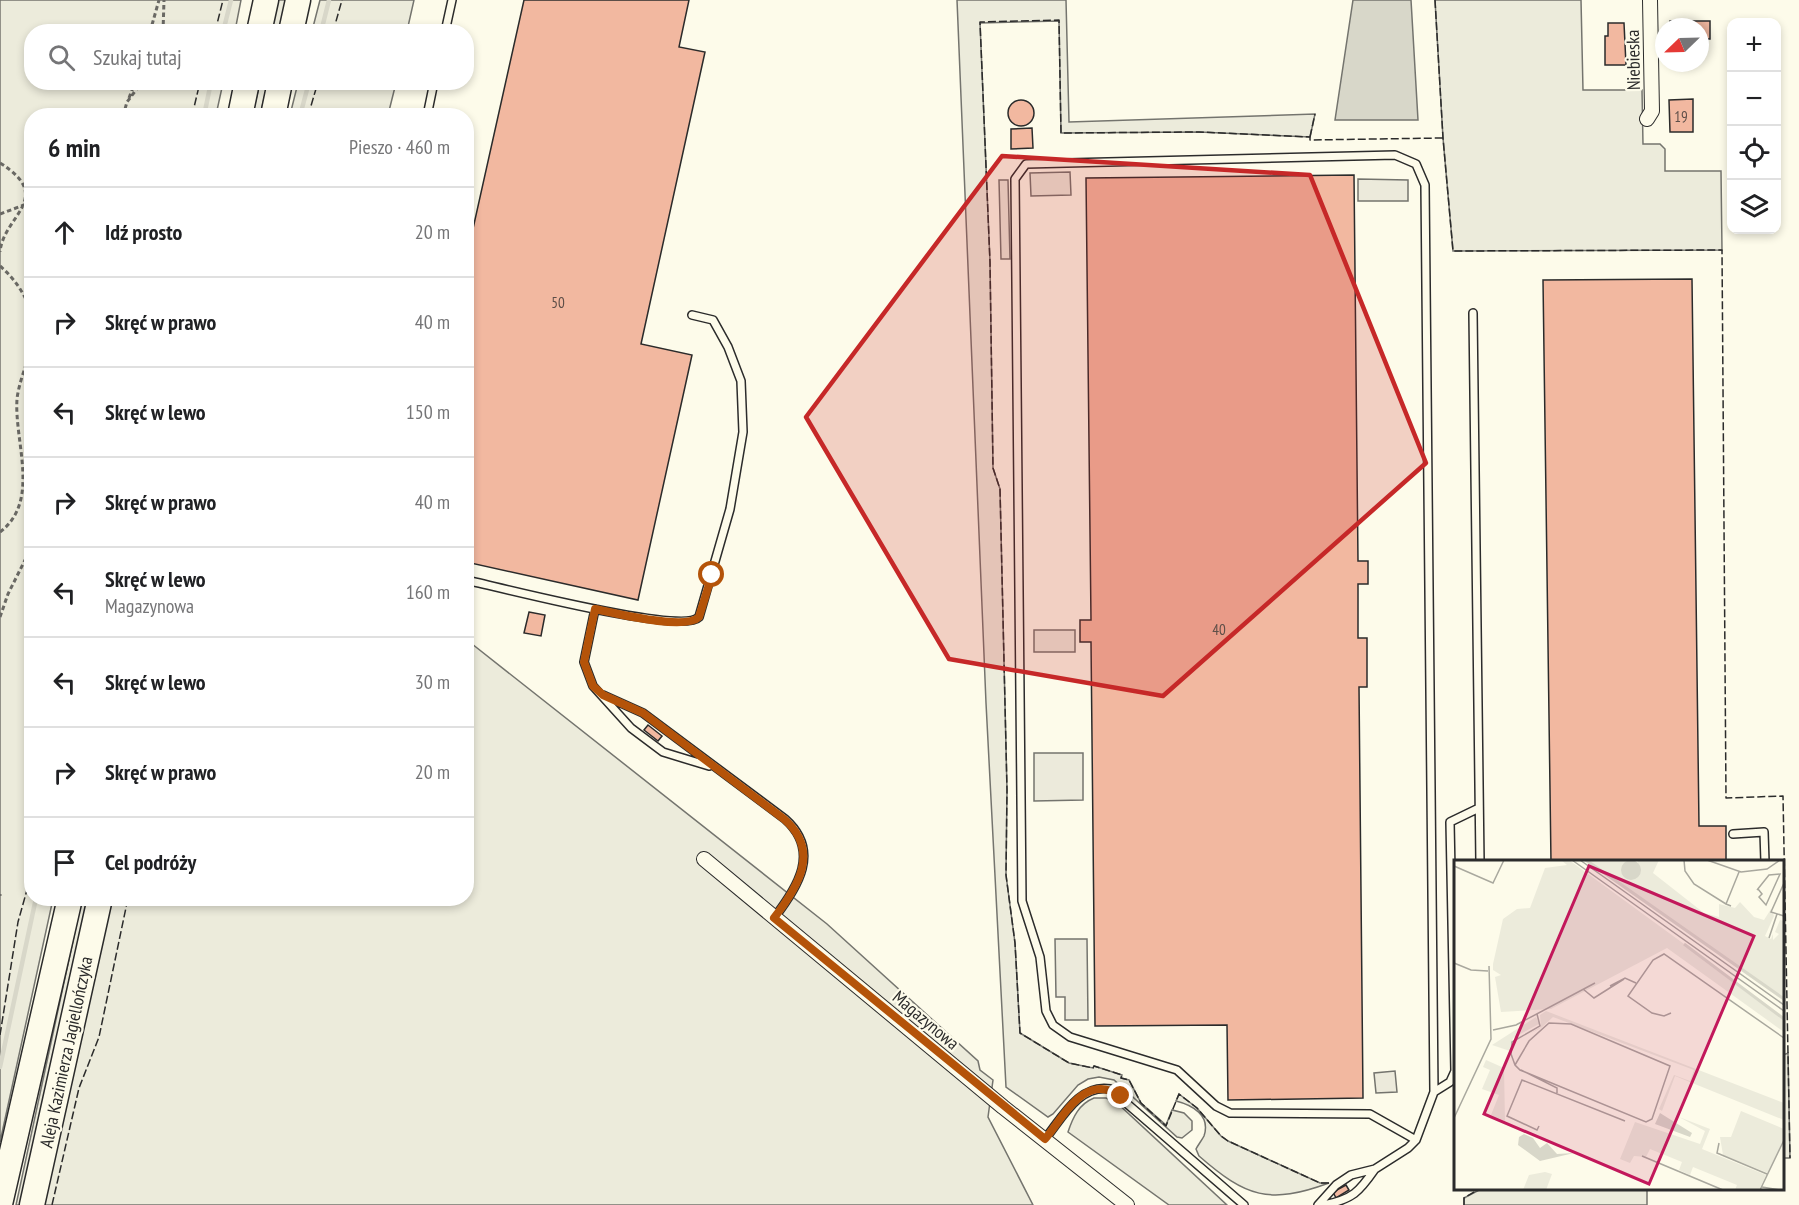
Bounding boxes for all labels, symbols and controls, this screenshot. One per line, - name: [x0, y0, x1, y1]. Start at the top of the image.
- north arrow: [1655, 18, 1709, 72]
- map controls: [1727, 18, 1781, 234]
- button: +: [1727, 18, 1781, 72]
- search box: [24, 24, 474, 90]
- street label: Niebieska: [1621, 30, 1645, 90]
- icon: search: [45, 41, 78, 74]
- text: Szukaj tutaj: [93, 43, 182, 71]
- button: −: [1727, 72, 1781, 126]
- house number: 19: [1674, 107, 1688, 126]
- button: locate: [1727, 126, 1781, 180]
- text: 6 min: [48, 131, 101, 164]
- text: Pieszo · 460 m: [349, 134, 450, 160]
- button: layers: [1727, 180, 1781, 234]
- icon: ahead: [48, 216, 81, 249]
- text: Idź prosto: [105, 218, 182, 246]
- text: 20 m: [415, 219, 450, 245]
- house number: 50: [551, 293, 565, 312]
- icon: right: [48, 306, 81, 339]
- text: Skręć w prawo: [105, 308, 216, 336]
- text: 40 m: [415, 309, 450, 335]
- icon: left: [48, 396, 81, 429]
- text: Skręć w lewo: [105, 398, 206, 426]
- text: 150 m: [406, 399, 450, 425]
- icon: right: [48, 486, 81, 519]
- text: Skręć w prawo: [105, 488, 216, 516]
- text: 40 m: [415, 489, 450, 515]
- route start: [698, 561, 724, 587]
- text: Skręć w lewo: [105, 565, 206, 593]
- icon: left: [48, 576, 81, 609]
- text: 160 m: [406, 579, 450, 605]
- text: Magazynowa: [105, 593, 194, 619]
- house number: 40: [1212, 620, 1226, 639]
- icon: left: [48, 666, 81, 699]
- text: Skręć w lewo: [105, 668, 206, 696]
- text: 30 m: [415, 669, 450, 695]
- icon: right: [48, 756, 81, 789]
- text: Skręć w prawo: [105, 758, 216, 786]
- text: 20 m: [415, 759, 450, 785]
- icon: arrive: [48, 846, 81, 879]
- text: Cel podróży: [105, 848, 196, 876]
- inset map: [1454, 860, 1784, 1190]
- street label: Aleja Kazimierza Jagiellończyka: [34, 954, 98, 1150]
- street label: Magazynowa: [888, 985, 964, 1055]
- route end: [1107, 1082, 1133, 1108]

